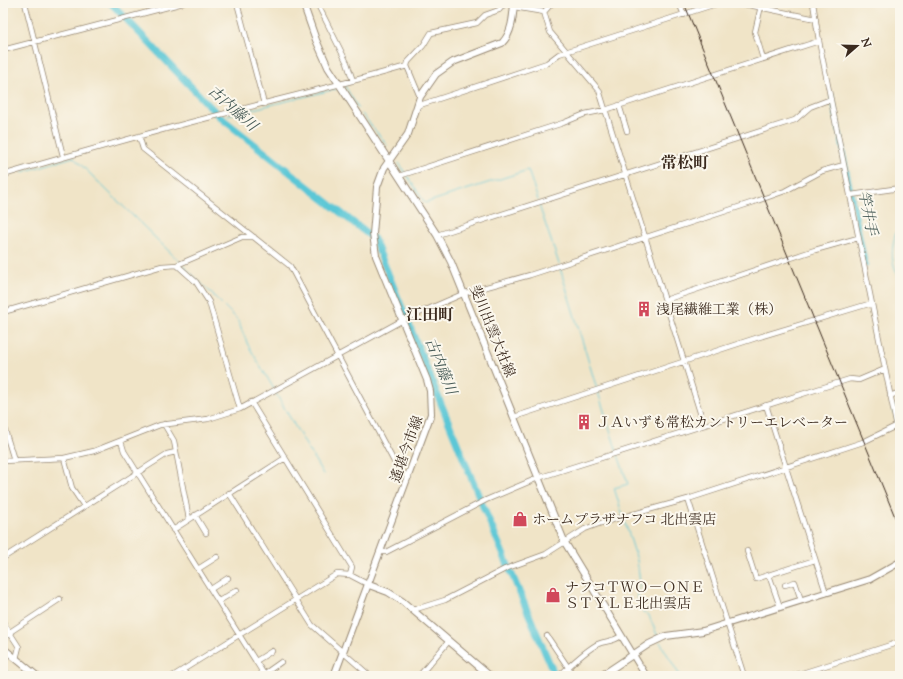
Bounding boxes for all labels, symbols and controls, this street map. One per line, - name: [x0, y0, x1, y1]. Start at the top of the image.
- north arrow: [837, 26, 877, 66]
- text: N: [856, 35, 875, 50]
- water label: 古内藤川: [203, 81, 263, 138]
- district label: 常松町: [661, 153, 709, 176]
- water label: 竿井手: [852, 189, 881, 238]
- street label: 斐川出雲大社線: [464, 283, 519, 381]
- building icon: 浅尾繊維工業（株）: [635, 300, 653, 318]
- place label: 浅尾繊維工業（株）: [656, 301, 782, 321]
- district label: 江田町: [406, 305, 454, 328]
- water label: 古内藤川: [419, 335, 461, 400]
- street label: 遙堪今市線: [387, 413, 429, 486]
- building icon: ＪＡいずも常松カントリーエレベーター: [575, 413, 593, 431]
- place label: ＪＡいずも常松カントリーエレベーター: [596, 414, 848, 434]
- shop icon: ホームプラザナフコ 北出雲店: [511, 510, 529, 528]
- place label: ホームプラザナフコ 北出雲店: [532, 511, 716, 531]
- place label: ナフコＴＷＯ－ＯＮＥ ＳＴＹＬＥ北出雲店: [565, 579, 704, 615]
- shop icon: ナフコＴＷＯ－ＯＮＥ ＳＴＹＬＥ北出雲店: [544, 586, 562, 604]

